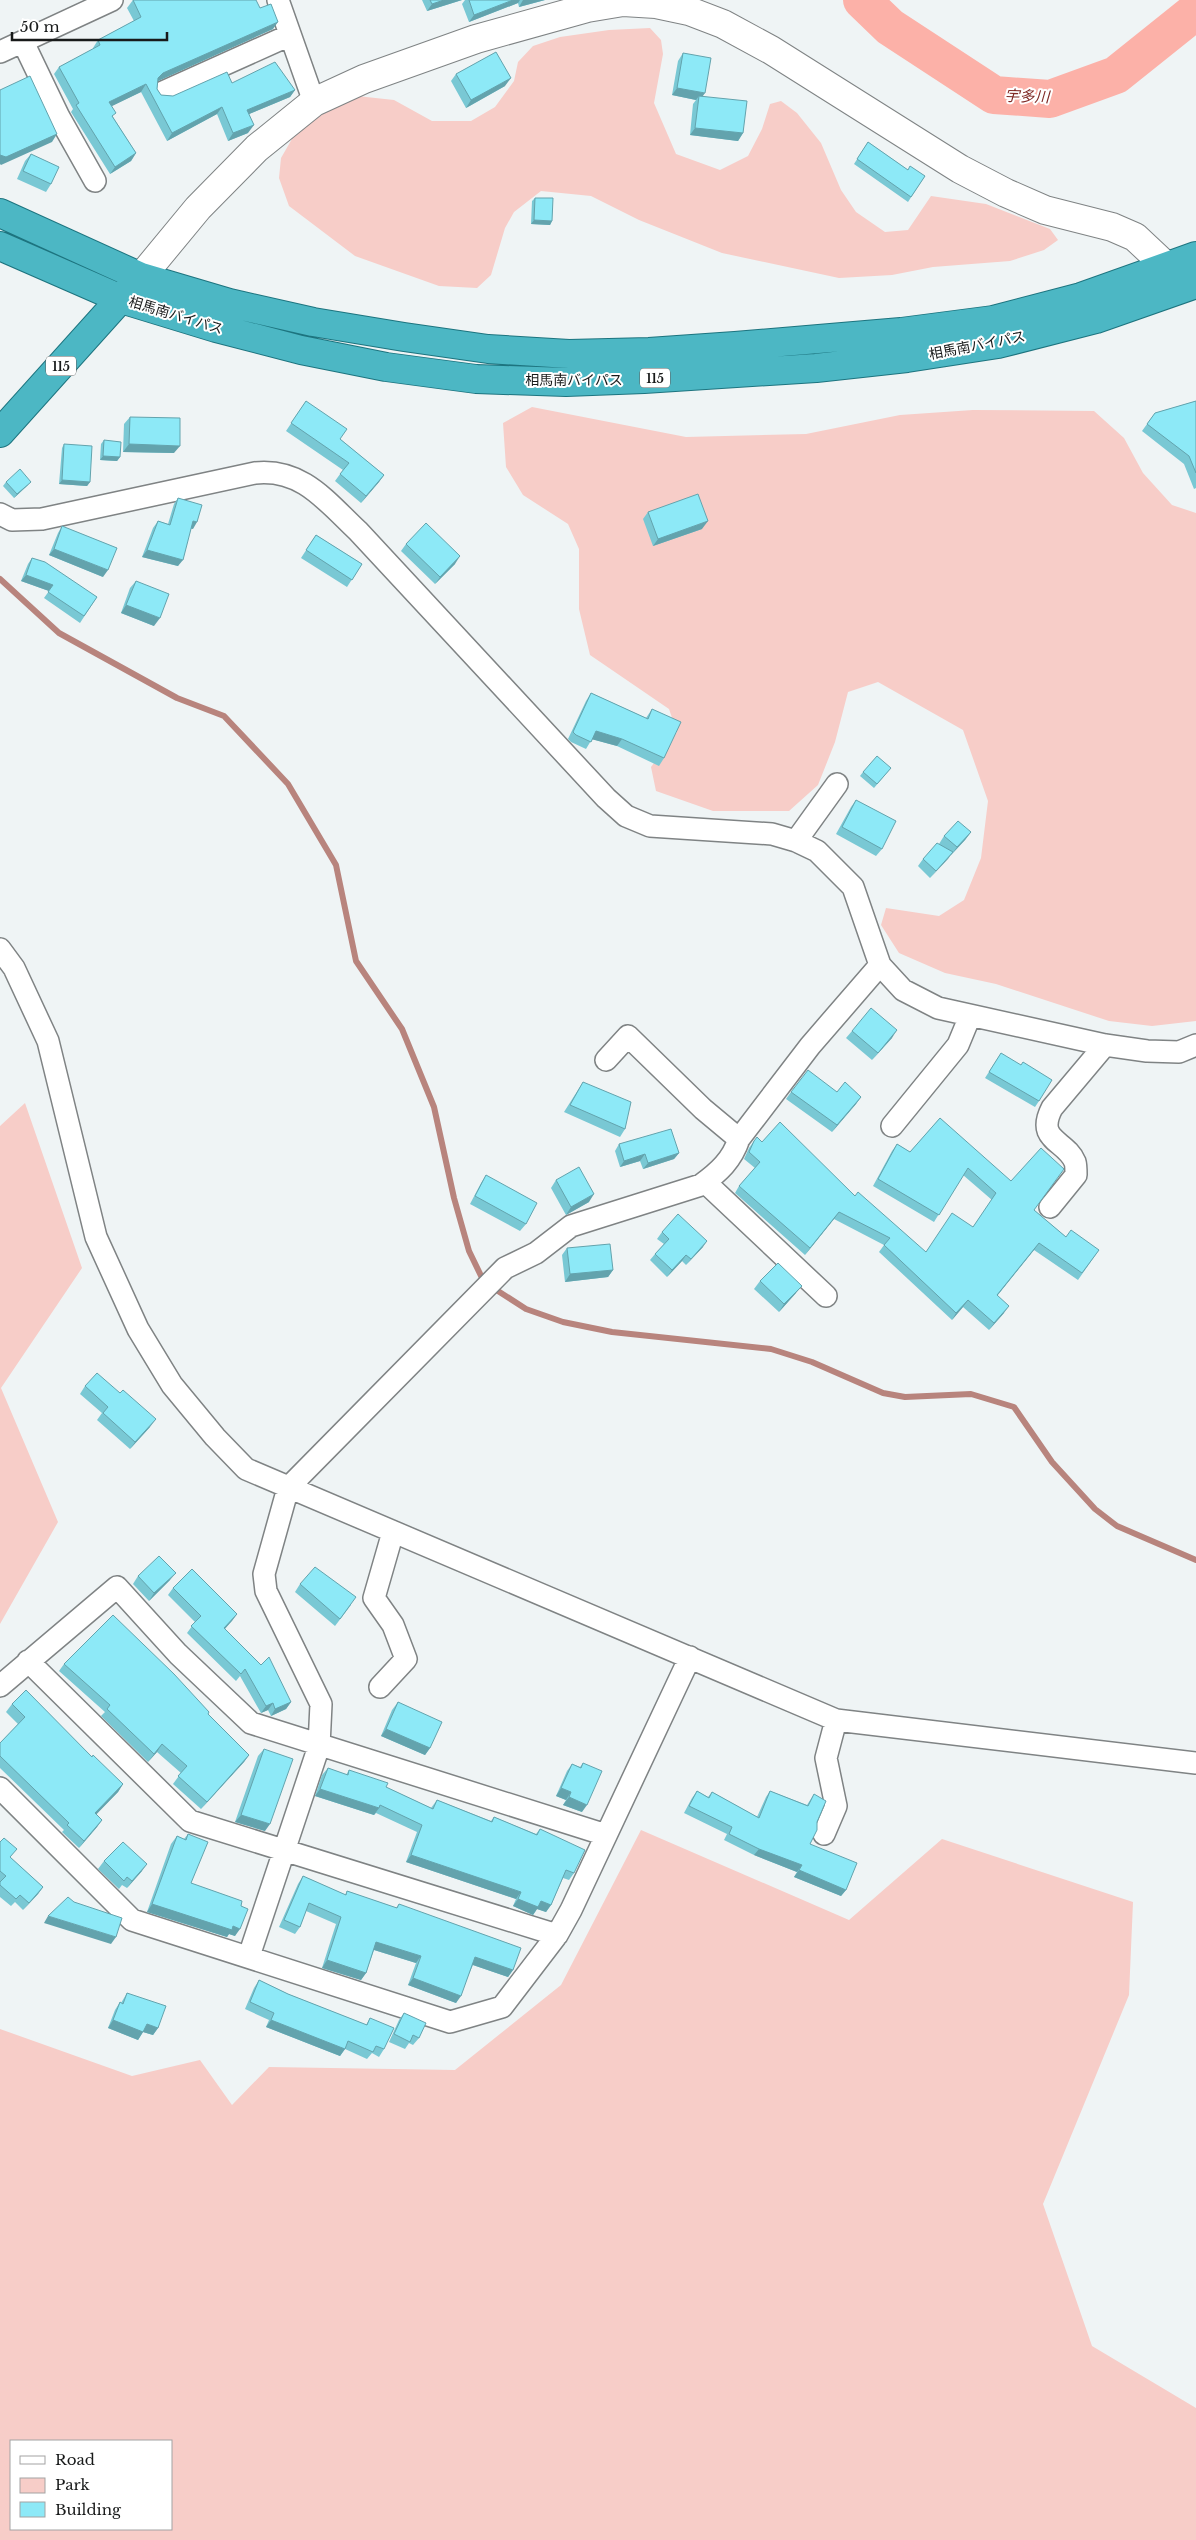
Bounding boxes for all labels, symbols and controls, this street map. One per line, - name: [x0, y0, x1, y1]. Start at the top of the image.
- scale bar: [12, 10, 168, 42]
- text: 50 m: [20, 17, 60, 36]
- water label: 宇多川: [1004, 86, 1052, 106]
- street label: 相馬南バイパス: [127, 292, 225, 338]
- street label: 相馬南バイパス: [927, 327, 1027, 363]
- road number: 115: [46, 356, 76, 376]
- road number: 115: [640, 368, 670, 388]
- street label: 相馬南バイパス: [525, 371, 623, 389]
- legend: [10, 2440, 172, 2530]
- text: Road: [55, 2450, 95, 2469]
- text: Park: [55, 2475, 91, 2494]
- text: Building: [55, 2500, 122, 2519]

